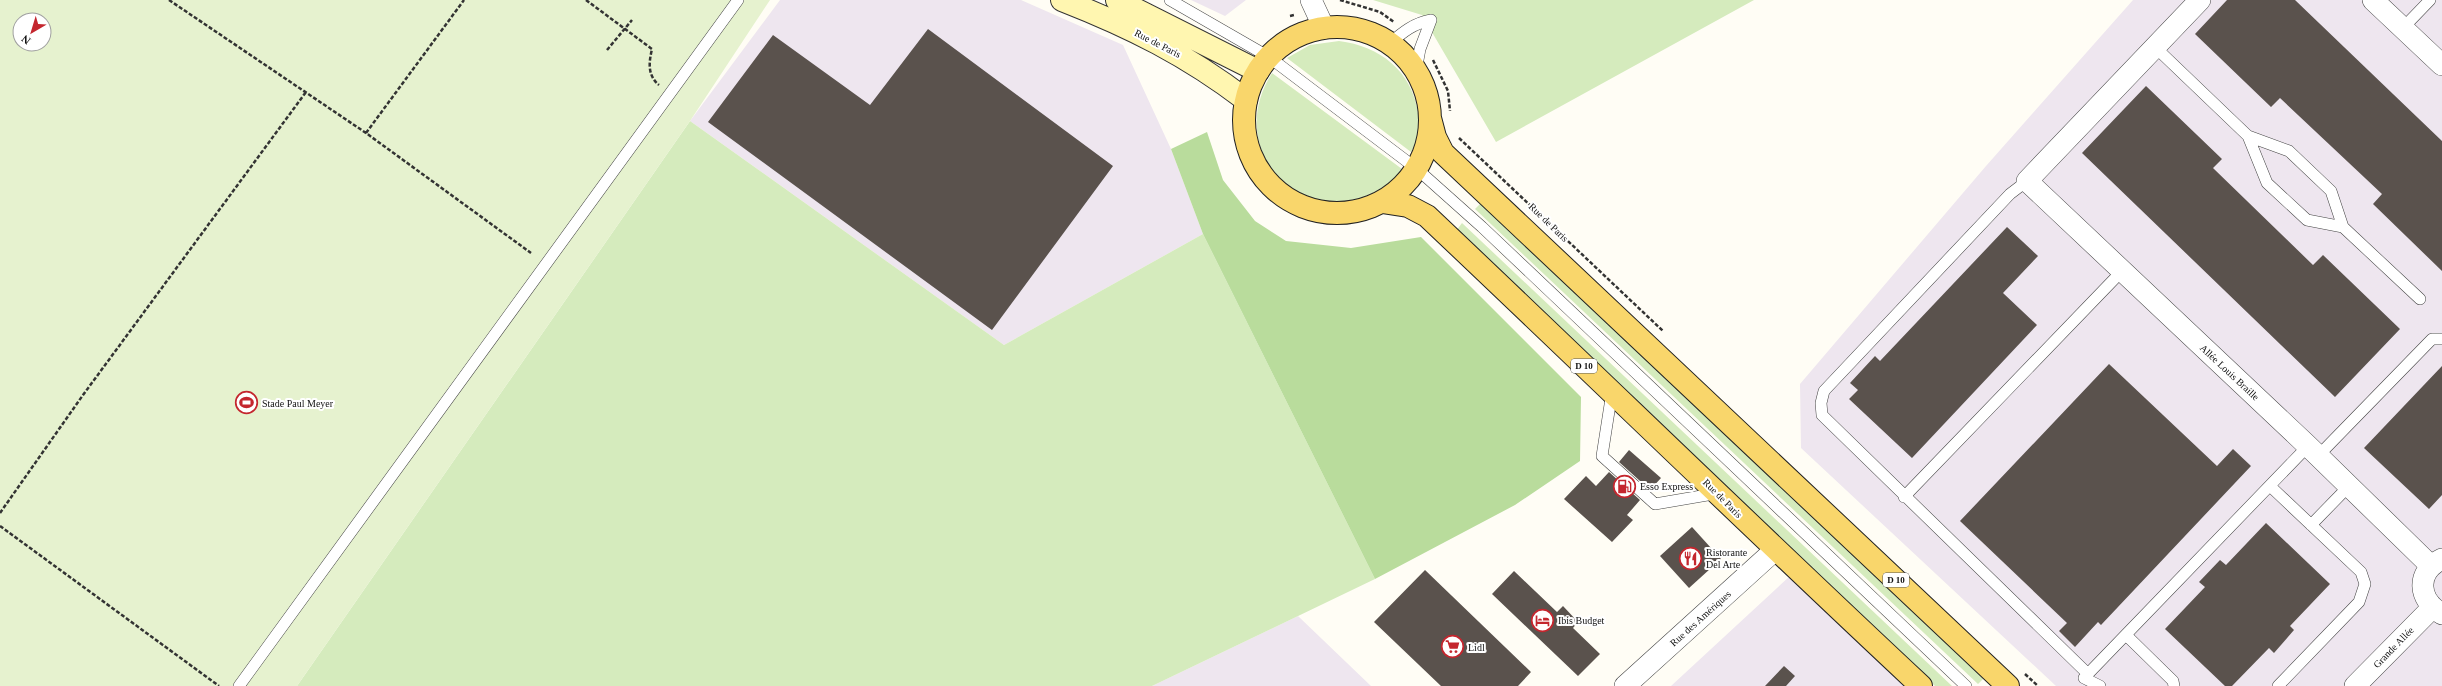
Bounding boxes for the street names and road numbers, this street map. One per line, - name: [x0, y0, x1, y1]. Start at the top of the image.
- street label: Rue de Paris: [1133, 27, 1183, 60]
- street label: Rue de Paris: [1527, 201, 1571, 244]
- street label: Allée Louis Braille: [2198, 342, 2262, 403]
- road number: D 10: [1571, 359, 1597, 373]
- street label: Rue de Paris: [1701, 477, 1744, 520]
- road number: D 10: [1883, 573, 1909, 587]
- street label: Rue des Amériques: [1668, 588, 1733, 648]
- street label: Grande Allée: [2371, 624, 2416, 670]

